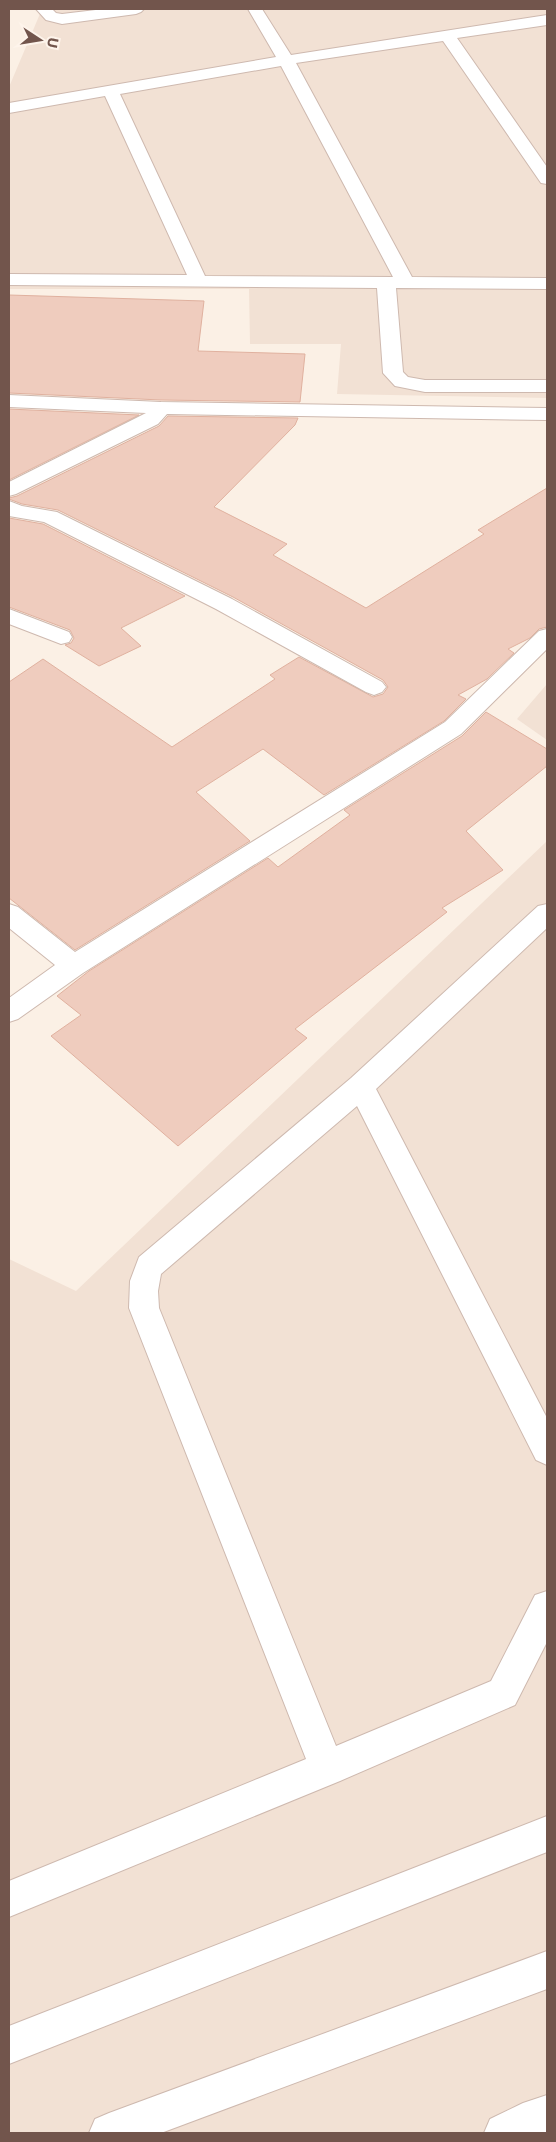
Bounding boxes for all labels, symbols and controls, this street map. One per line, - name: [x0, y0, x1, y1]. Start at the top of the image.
- north arrow: [15, 15, 65, 65]
- text: U: [44, 36, 63, 50]

